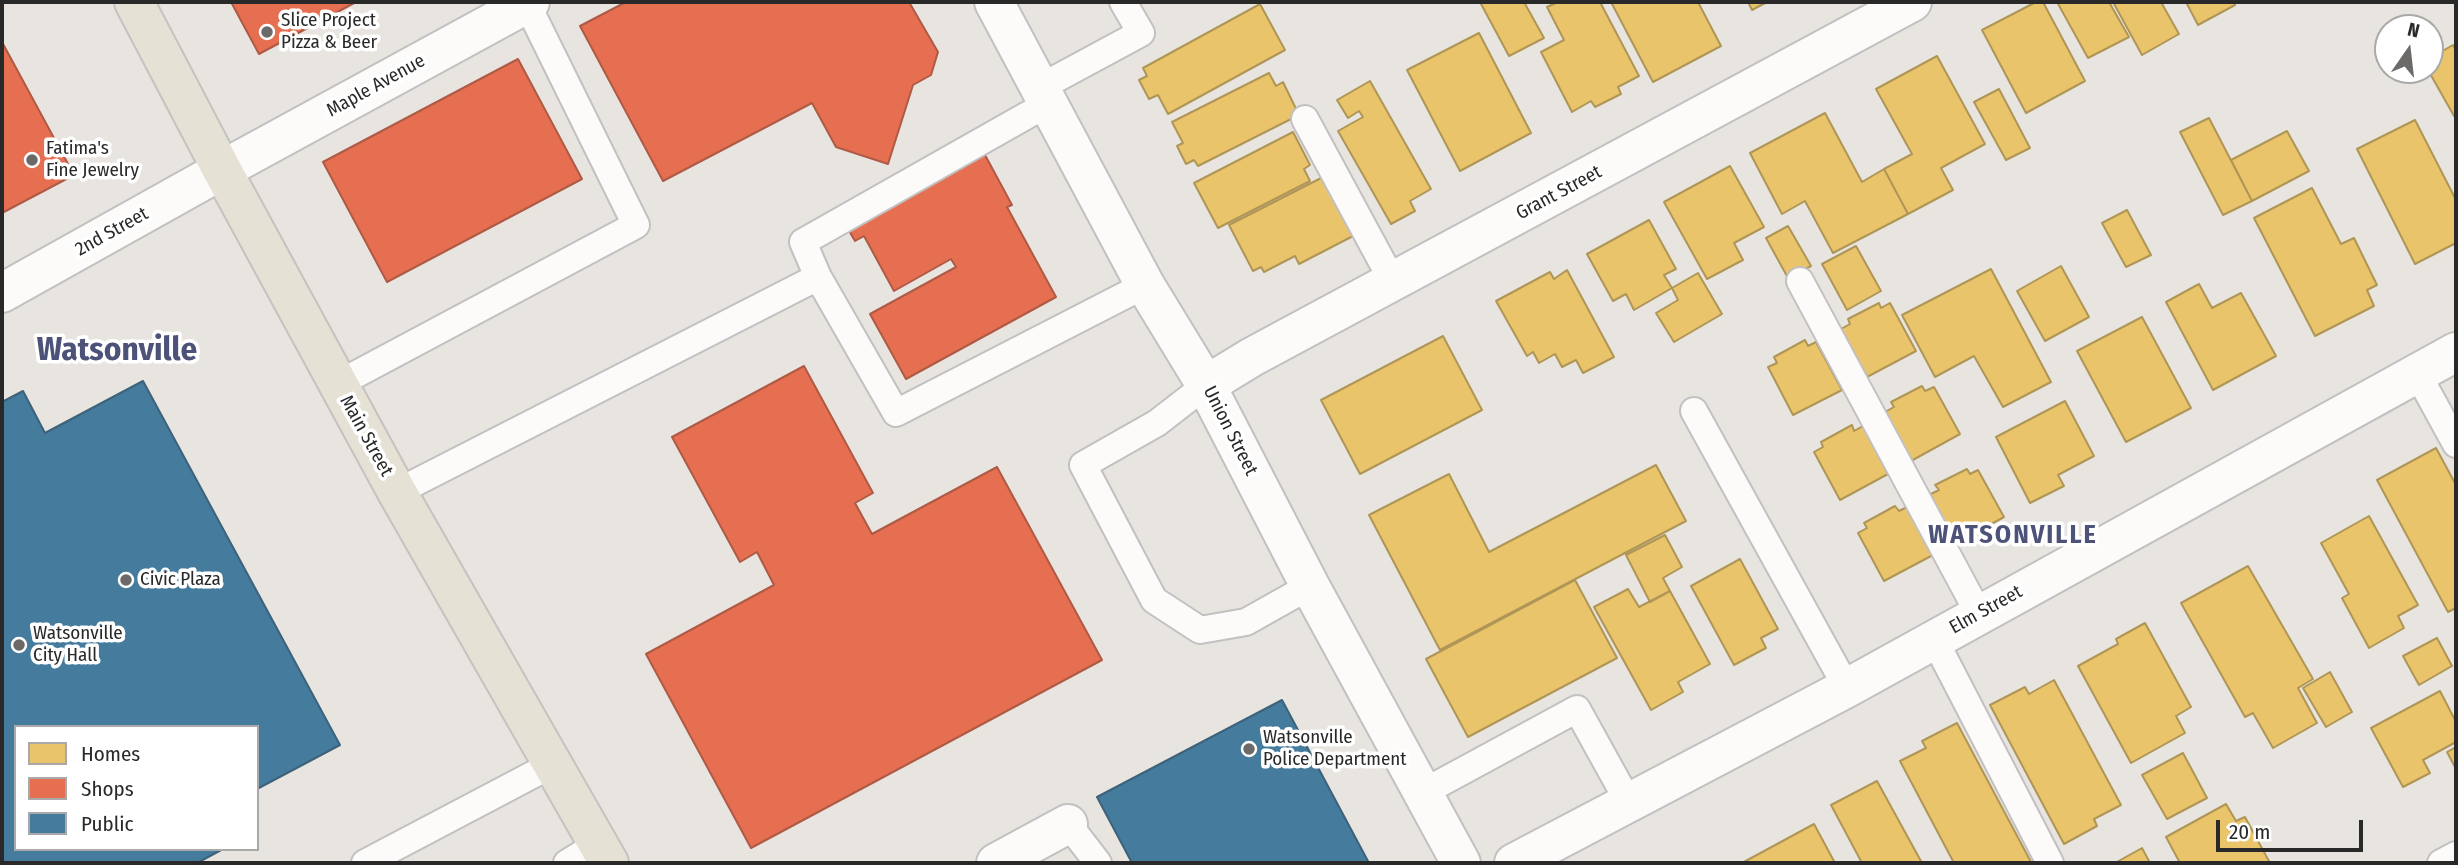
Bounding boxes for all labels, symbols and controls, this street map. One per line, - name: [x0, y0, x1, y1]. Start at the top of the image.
- place label: Slice Project Pizza & Beer: [281, 10, 377, 54]
- north arrow: [2374, 14, 2444, 84]
- text: N: [2405, 18, 2422, 43]
- marker: Slice Project Pizza & Beer: [259, 24, 275, 40]
- street label: Maple Avenue: [323, 50, 429, 122]
- place label: Fatima's Fine Jewelry: [46, 138, 139, 182]
- marker: Fatima's Fine Jewelry: [24, 152, 40, 168]
- street label: Grant Street: [1512, 161, 1606, 225]
- street label: 2nd Street: [72, 203, 152, 261]
- district label: Watsonville: [37, 331, 197, 371]
- street label: Union Street: [1198, 383, 1262, 479]
- street label: Main Street: [335, 392, 397, 480]
- district label: WATSONVILLE: [1930, 520, 2096, 552]
- place label: Civic Plaza: [140, 569, 221, 591]
- marker: Civic Plaza: [118, 572, 134, 588]
- street label: Elm Street: [1946, 581, 2026, 639]
- place label: Watsonville City Hall: [33, 623, 123, 667]
- marker: Watsonville City Hall: [11, 637, 27, 653]
- legend: [14, 725, 259, 851]
- place label: Watsonville Police Department: [1263, 727, 1407, 771]
- text: Homes: [81, 741, 140, 767]
- marker: Watsonville Police Department: [1241, 741, 1257, 757]
- text: Shops: [81, 776, 134, 802]
- scale bar: [2220, 806, 2367, 850]
- text: Public: [81, 811, 133, 837]
- text: 20 m: [2229, 819, 2270, 845]

